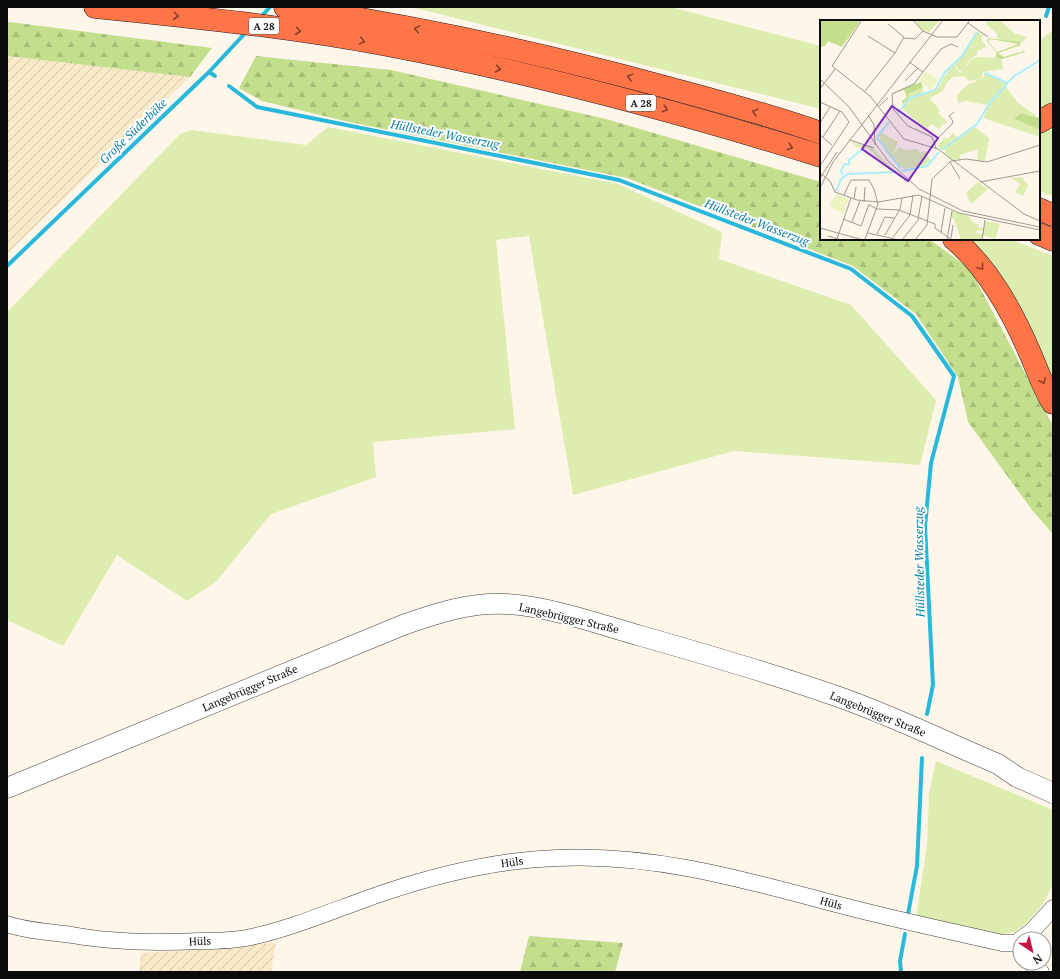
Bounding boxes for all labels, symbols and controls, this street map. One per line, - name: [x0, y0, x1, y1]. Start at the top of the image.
- one-way arrow: [173, 11, 179, 20]
- road number: A 28: [249, 18, 279, 34]
- inset map: [820, 20, 1040, 240]
- one-way arrow: [414, 25, 420, 34]
- one-way arrow: [295, 26, 301, 35]
- one-way arrow: [359, 36, 365, 45]
- one-way arrow: [495, 64, 501, 72]
- one-way arrow: [627, 74, 633, 82]
- water label: Große Süderbäke: [96, 95, 170, 167]
- road number: A 28: [626, 95, 656, 111]
- one-way arrow: [661, 104, 668, 113]
- one-way arrow: [752, 108, 759, 117]
- water label: Hüllsteder Wasserzug: [388, 116, 502, 152]
- one-way arrow: [786, 142, 793, 151]
- water label: Hüllsteder Wasserzug: [702, 195, 812, 249]
- one-way arrow: [976, 263, 983, 270]
- one-way arrow: [1038, 377, 1046, 384]
- water label: Hüllsteder Wasserzug: [911, 506, 927, 618]
- street label: Langebrügger Straße: [518, 600, 621, 636]
- street label: Langebrügger Straße: [200, 661, 300, 714]
- street label: Langebrügger Straße: [828, 688, 928, 740]
- street label: Hüls: [500, 853, 524, 870]
- street label: Hüls: [818, 893, 844, 913]
- north arrow: [1012, 931, 1052, 971]
- street label: Hüls: [189, 934, 212, 948]
- text: N: [1030, 951, 1045, 968]

